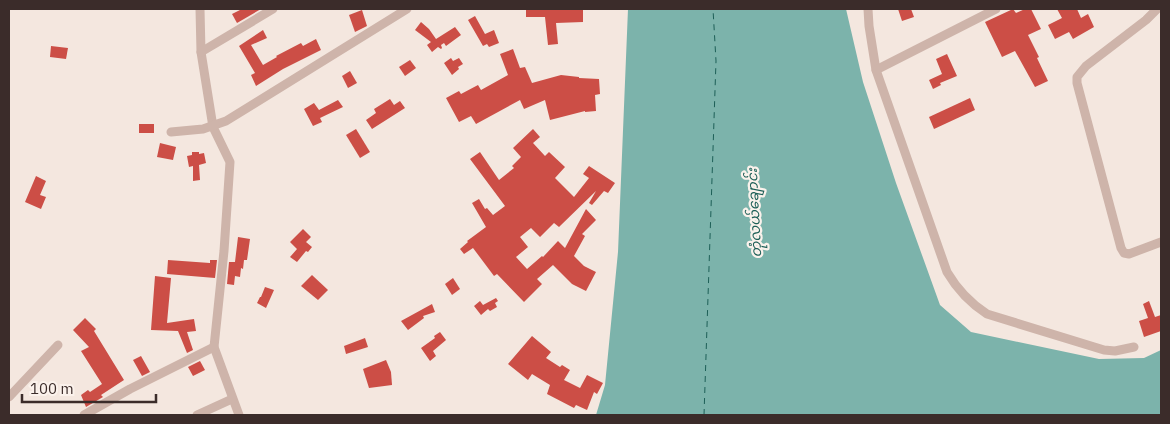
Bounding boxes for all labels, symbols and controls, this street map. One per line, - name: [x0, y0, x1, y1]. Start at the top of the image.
- water label: တုံလယ်ချောင်း: [742, 167, 768, 258]
- scale bar: [22, 372, 156, 404]
- text: 100 m: [30, 379, 74, 398]

